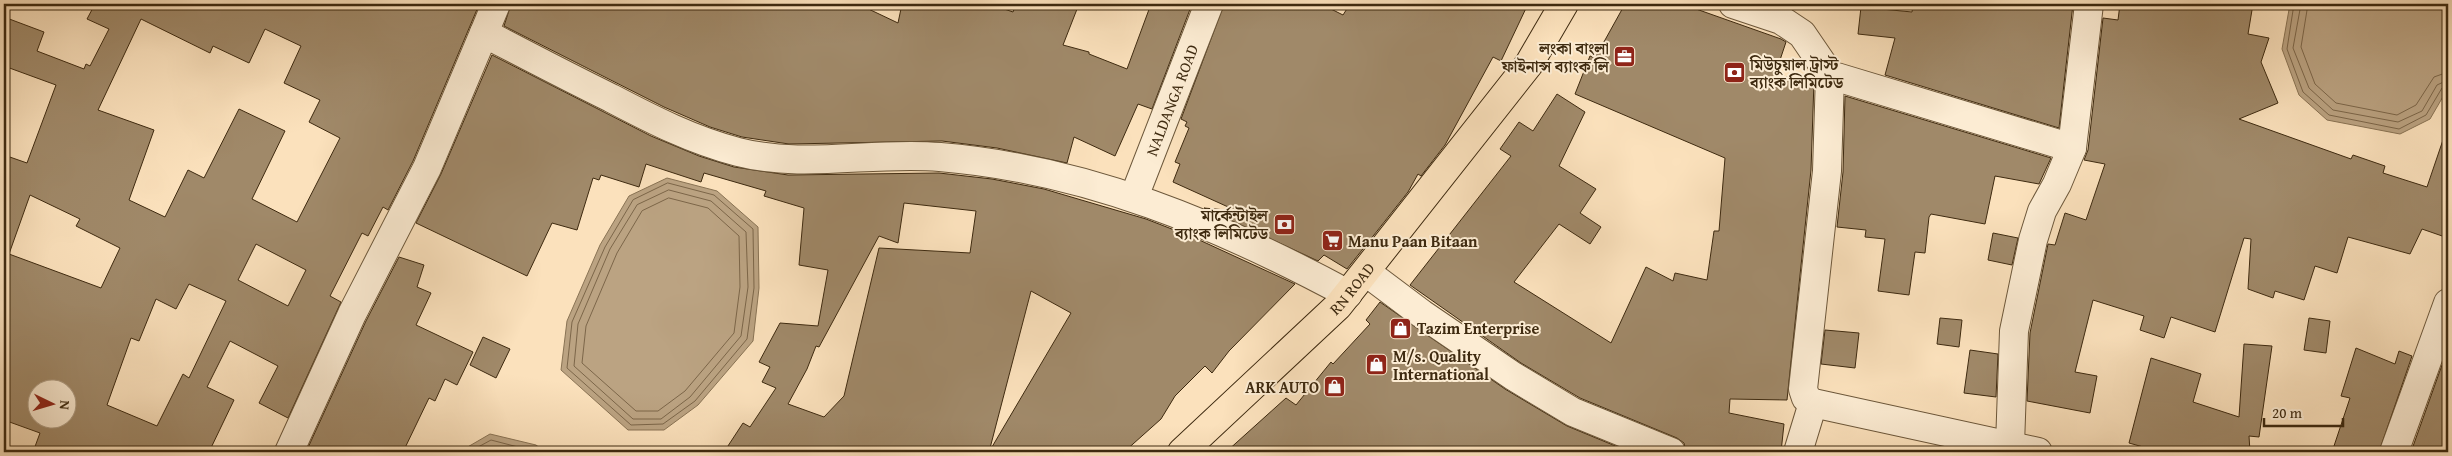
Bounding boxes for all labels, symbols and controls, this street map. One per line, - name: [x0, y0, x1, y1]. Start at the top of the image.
- place label: লংকা বাংলা ফাইনান্স ব্যাংক লি: [1501, 36, 1610, 78]
- street label: NALDANGA ROAD: [1139, 40, 1204, 159]
- office icon: লংকা বাংলা ফাইনান্স ব্যাংক লি: [1613, 45, 1637, 69]
- place label: মিউচুয়াল ট্রাস্ট ব্যাংক লিমিটেড: [1749, 52, 1844, 94]
- bank icon: মিউচুয়াল ট্রাস্ট ব্যাংক লিমিটেড: [1722, 61, 1746, 85]
- place label: মার্কেন্টাইল ব্যাংক লিমিটেড: [1174, 203, 1269, 245]
- bank icon: মার্কেন্টাইল ব্যাংক লিমিটেড: [1272, 212, 1296, 236]
- supermarket icon: Manu Paan Bitaan: [1320, 229, 1344, 253]
- place label: Manu Paan Bitaan: [1348, 229, 1478, 253]
- street label: RN ROAD: [1324, 257, 1380, 320]
- shop icon: Tazim Enterprise: [1389, 316, 1413, 340]
- place label: Tazim Enterprise: [1417, 316, 1539, 340]
- place label: M/s. Quality International: [1393, 344, 1489, 386]
- shop icon: M/s. Quality International: [1365, 353, 1389, 377]
- place label: ARK AUTO: [1245, 375, 1319, 399]
- shop icon: ARK AUTO: [1323, 375, 1347, 399]
- north arrow: [28, 378, 78, 428]
- scale bar: [2264, 396, 2343, 428]
- text: N: [55, 400, 75, 411]
- text: 20 m: [2272, 402, 2303, 423]

